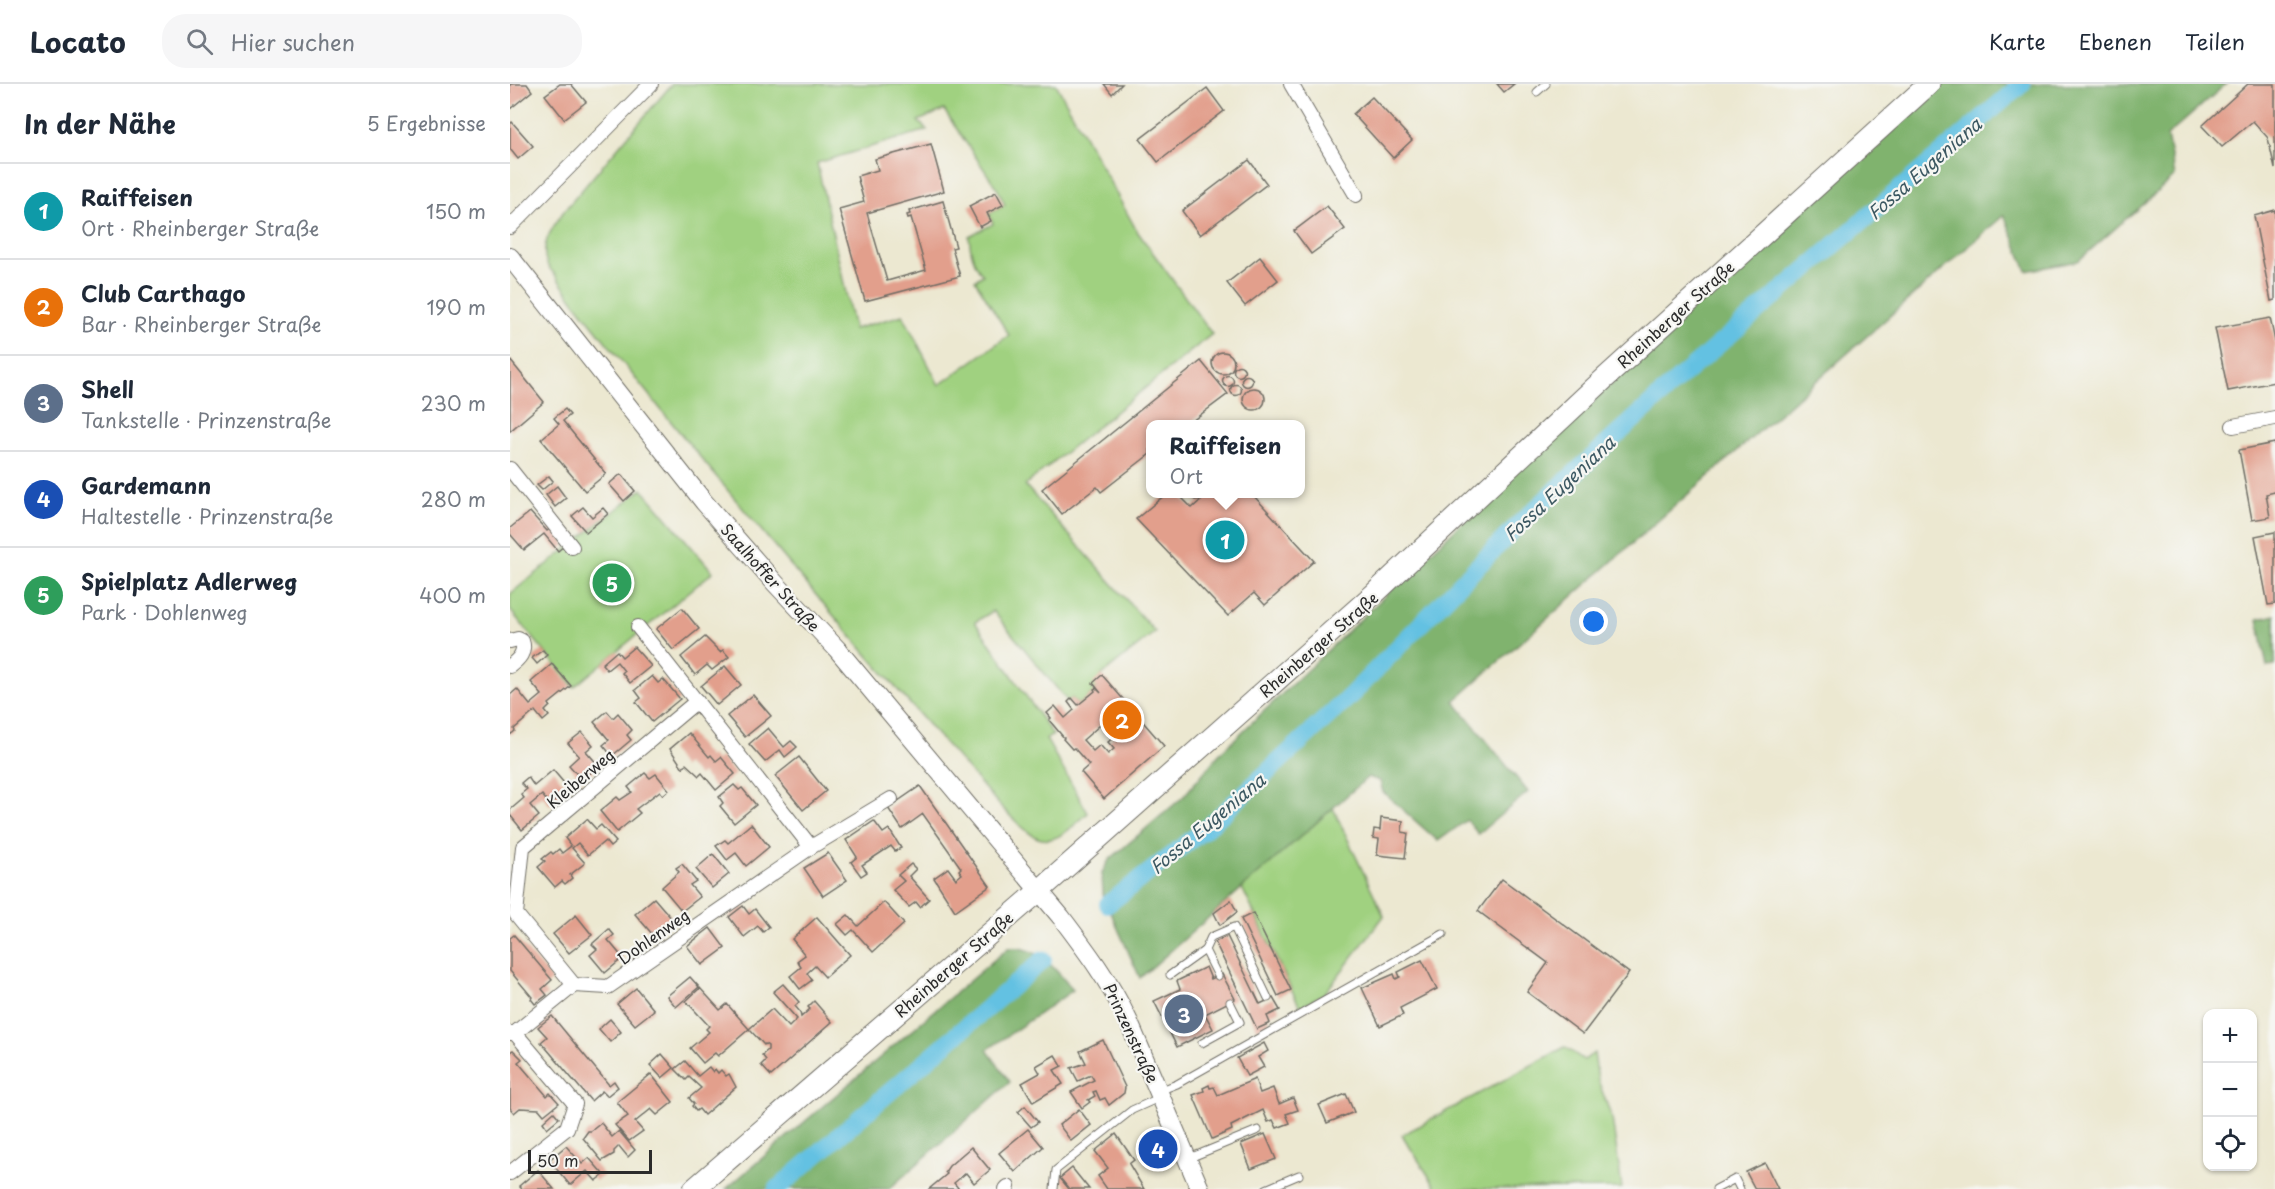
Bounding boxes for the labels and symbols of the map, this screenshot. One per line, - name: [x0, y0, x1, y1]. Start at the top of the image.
- water label: Fossa Eugeniana: [1861, 110, 1988, 225]
- street label: Rheinberger Straße: [1611, 255, 1739, 373]
- water label: Fossa Eugeniana: [1497, 429, 1621, 547]
- street label: Saalhoffer Straße: [716, 518, 826, 636]
- pin: 1: [1206, 518, 1244, 562]
- pin: 5: [592, 560, 632, 606]
- street label: Rheinberger Straße: [1253, 586, 1383, 702]
- your location: [1579, 607, 1608, 636]
- pin: 2: [1102, 698, 1142, 742]
- street label: Kleiberweg: [541, 742, 619, 814]
- water label: Fossa Eugeniana: [1143, 766, 1271, 879]
- street label: Dohlenweg: [612, 902, 694, 970]
- street label: Rheinberger Straße: [888, 906, 1018, 1022]
- street label: Prinzenstraße: [1098, 979, 1166, 1087]
- pin: 3: [1164, 992, 1204, 1036]
- pin: 4: [1138, 1126, 1178, 1172]
- scale bar: [528, 1147, 652, 1174]

